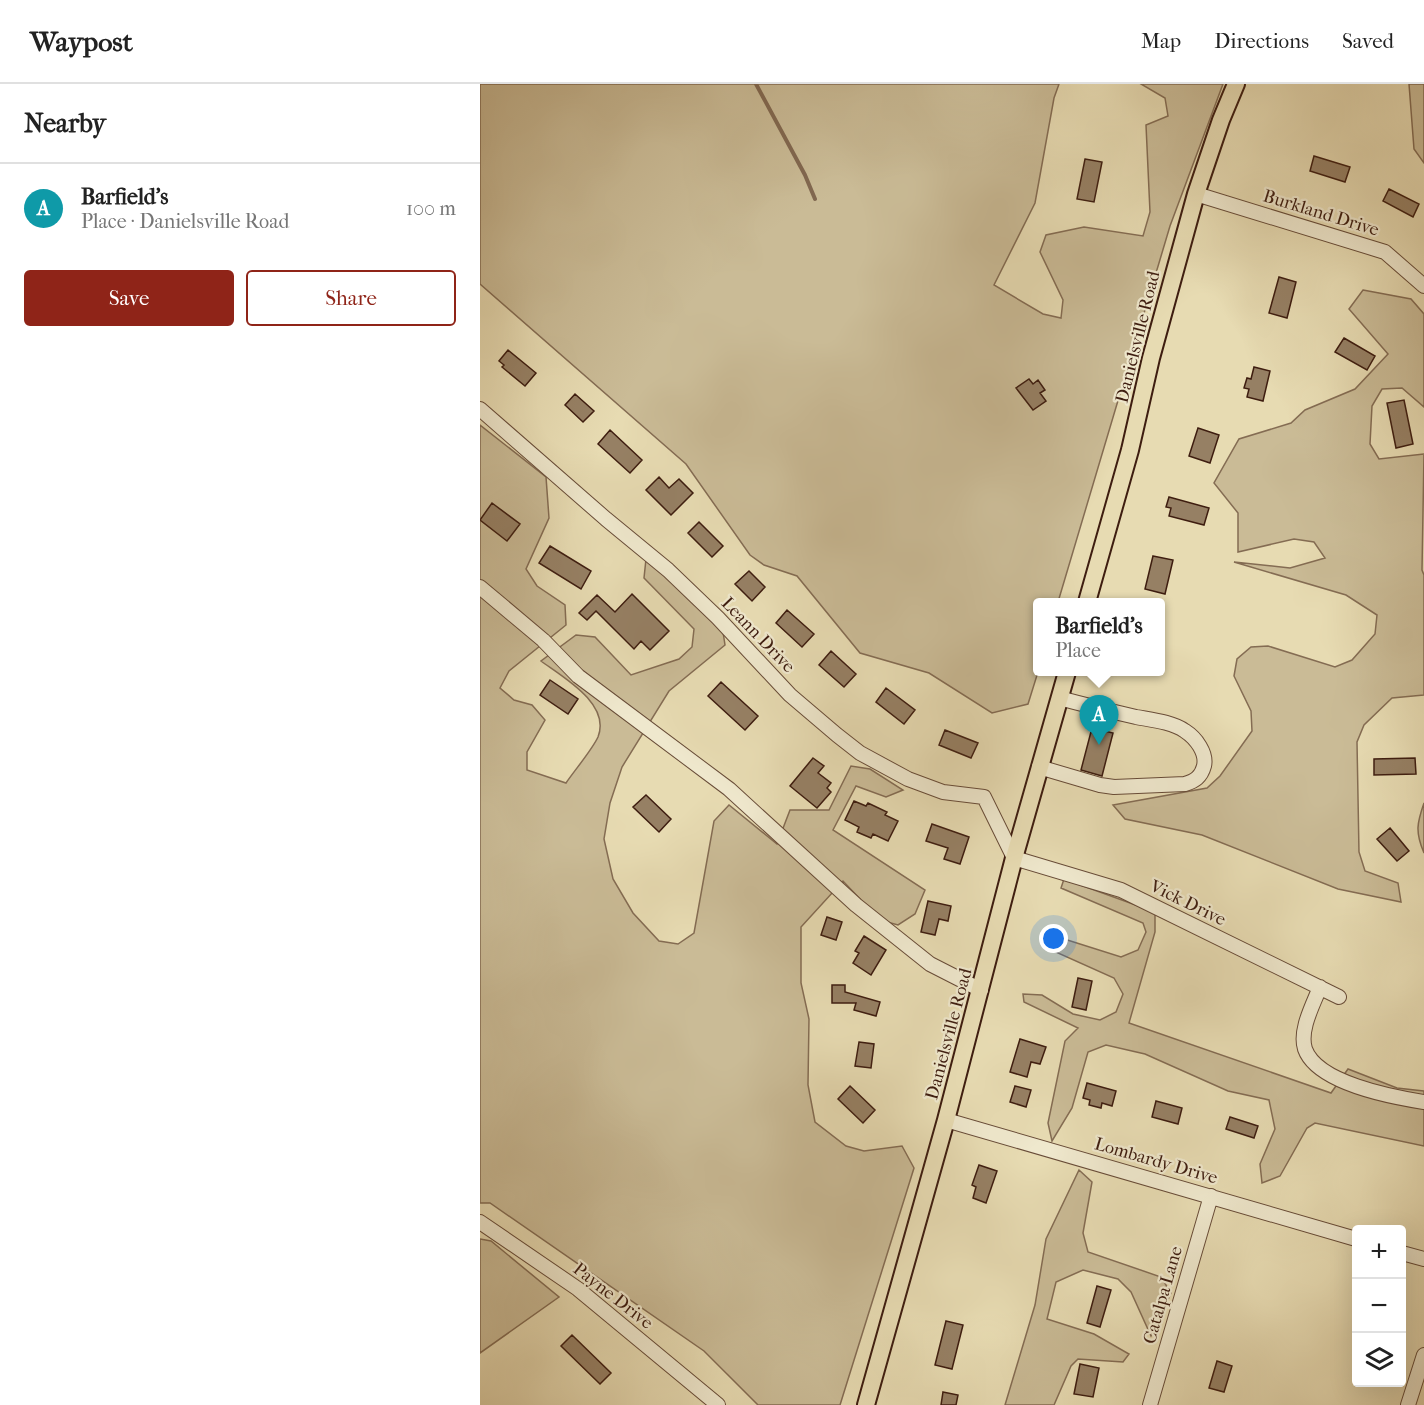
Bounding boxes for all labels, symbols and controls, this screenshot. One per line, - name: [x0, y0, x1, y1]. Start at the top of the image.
- text: Waypost: [30, 25, 133, 58]
- text: Map: [1141, 29, 1181, 53]
- text: Directions: [1214, 29, 1309, 53]
- text: Saved: [1342, 29, 1394, 53]
- text: Nearby: [24, 108, 106, 139]
- text: Barfield's: [81, 184, 168, 210]
- street label: Burkland Drive: [1261, 185, 1382, 241]
- text: A: [37, 197, 50, 220]
- text: 100 m: [406, 197, 456, 220]
- text: Place · Danielsville Road: [81, 210, 289, 233]
- street label: Danielsville Road: [1111, 269, 1165, 405]
- button: Save: [24, 270, 234, 326]
- button: Share: [246, 270, 456, 326]
- street label: Leann Drive: [717, 593, 799, 677]
- popup: [1033, 598, 1165, 676]
- text: Barfield's: [1055, 613, 1143, 639]
- text: Place: [1055, 639, 1101, 662]
- pin: A: [1080, 696, 1118, 745]
- street label: Vick Drive: [1146, 875, 1229, 930]
- your location: [1039, 924, 1068, 953]
- street label: Danielsville Road: [921, 966, 977, 1102]
- street label: Lombardy Drive: [1092, 1133, 1220, 1189]
- map controls: [1352, 1225, 1406, 1387]
- button: +: [1352, 1225, 1406, 1279]
- street label: Catalpa Lane: [1139, 1244, 1187, 1346]
- street label: Payne Drive: [569, 1258, 657, 1334]
- button: −: [1352, 1279, 1406, 1333]
- button: layers: [1352, 1333, 1406, 1387]

